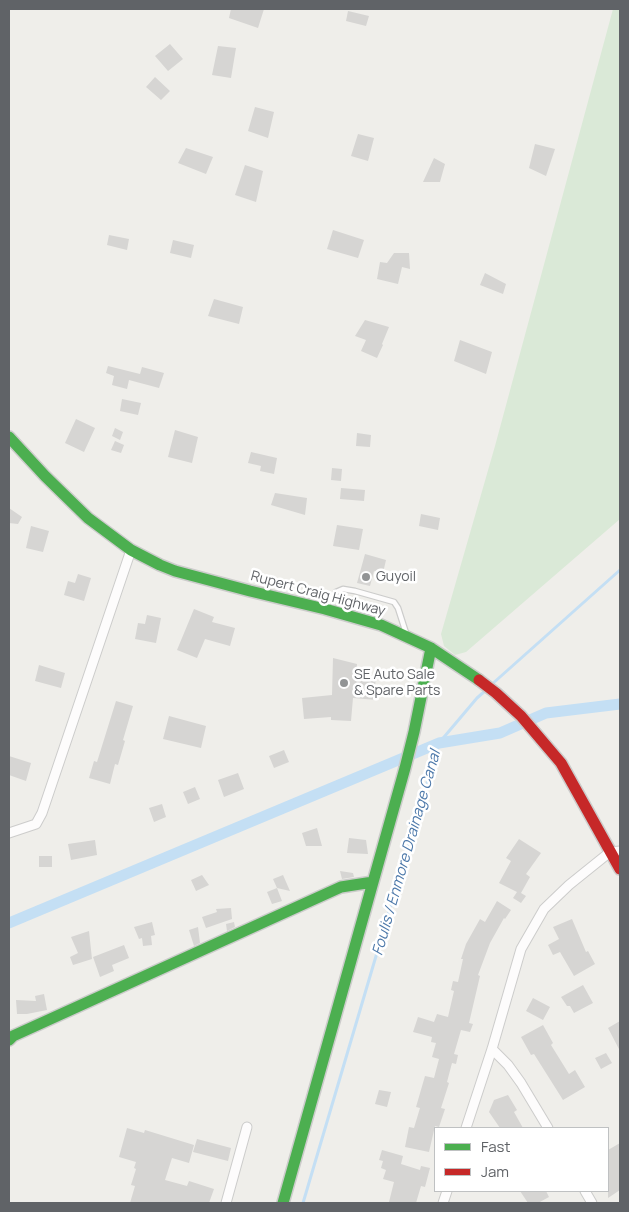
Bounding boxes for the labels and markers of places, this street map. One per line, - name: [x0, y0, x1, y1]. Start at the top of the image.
- place label: Guyoil: [376, 569, 416, 585]
- marker: Guyoil: [360, 571, 372, 583]
- place label: SE Auto Sale & Spare Parts: [354, 667, 440, 700]
- marker: SE Auto Sale & Spare Parts: [338, 677, 350, 689]

